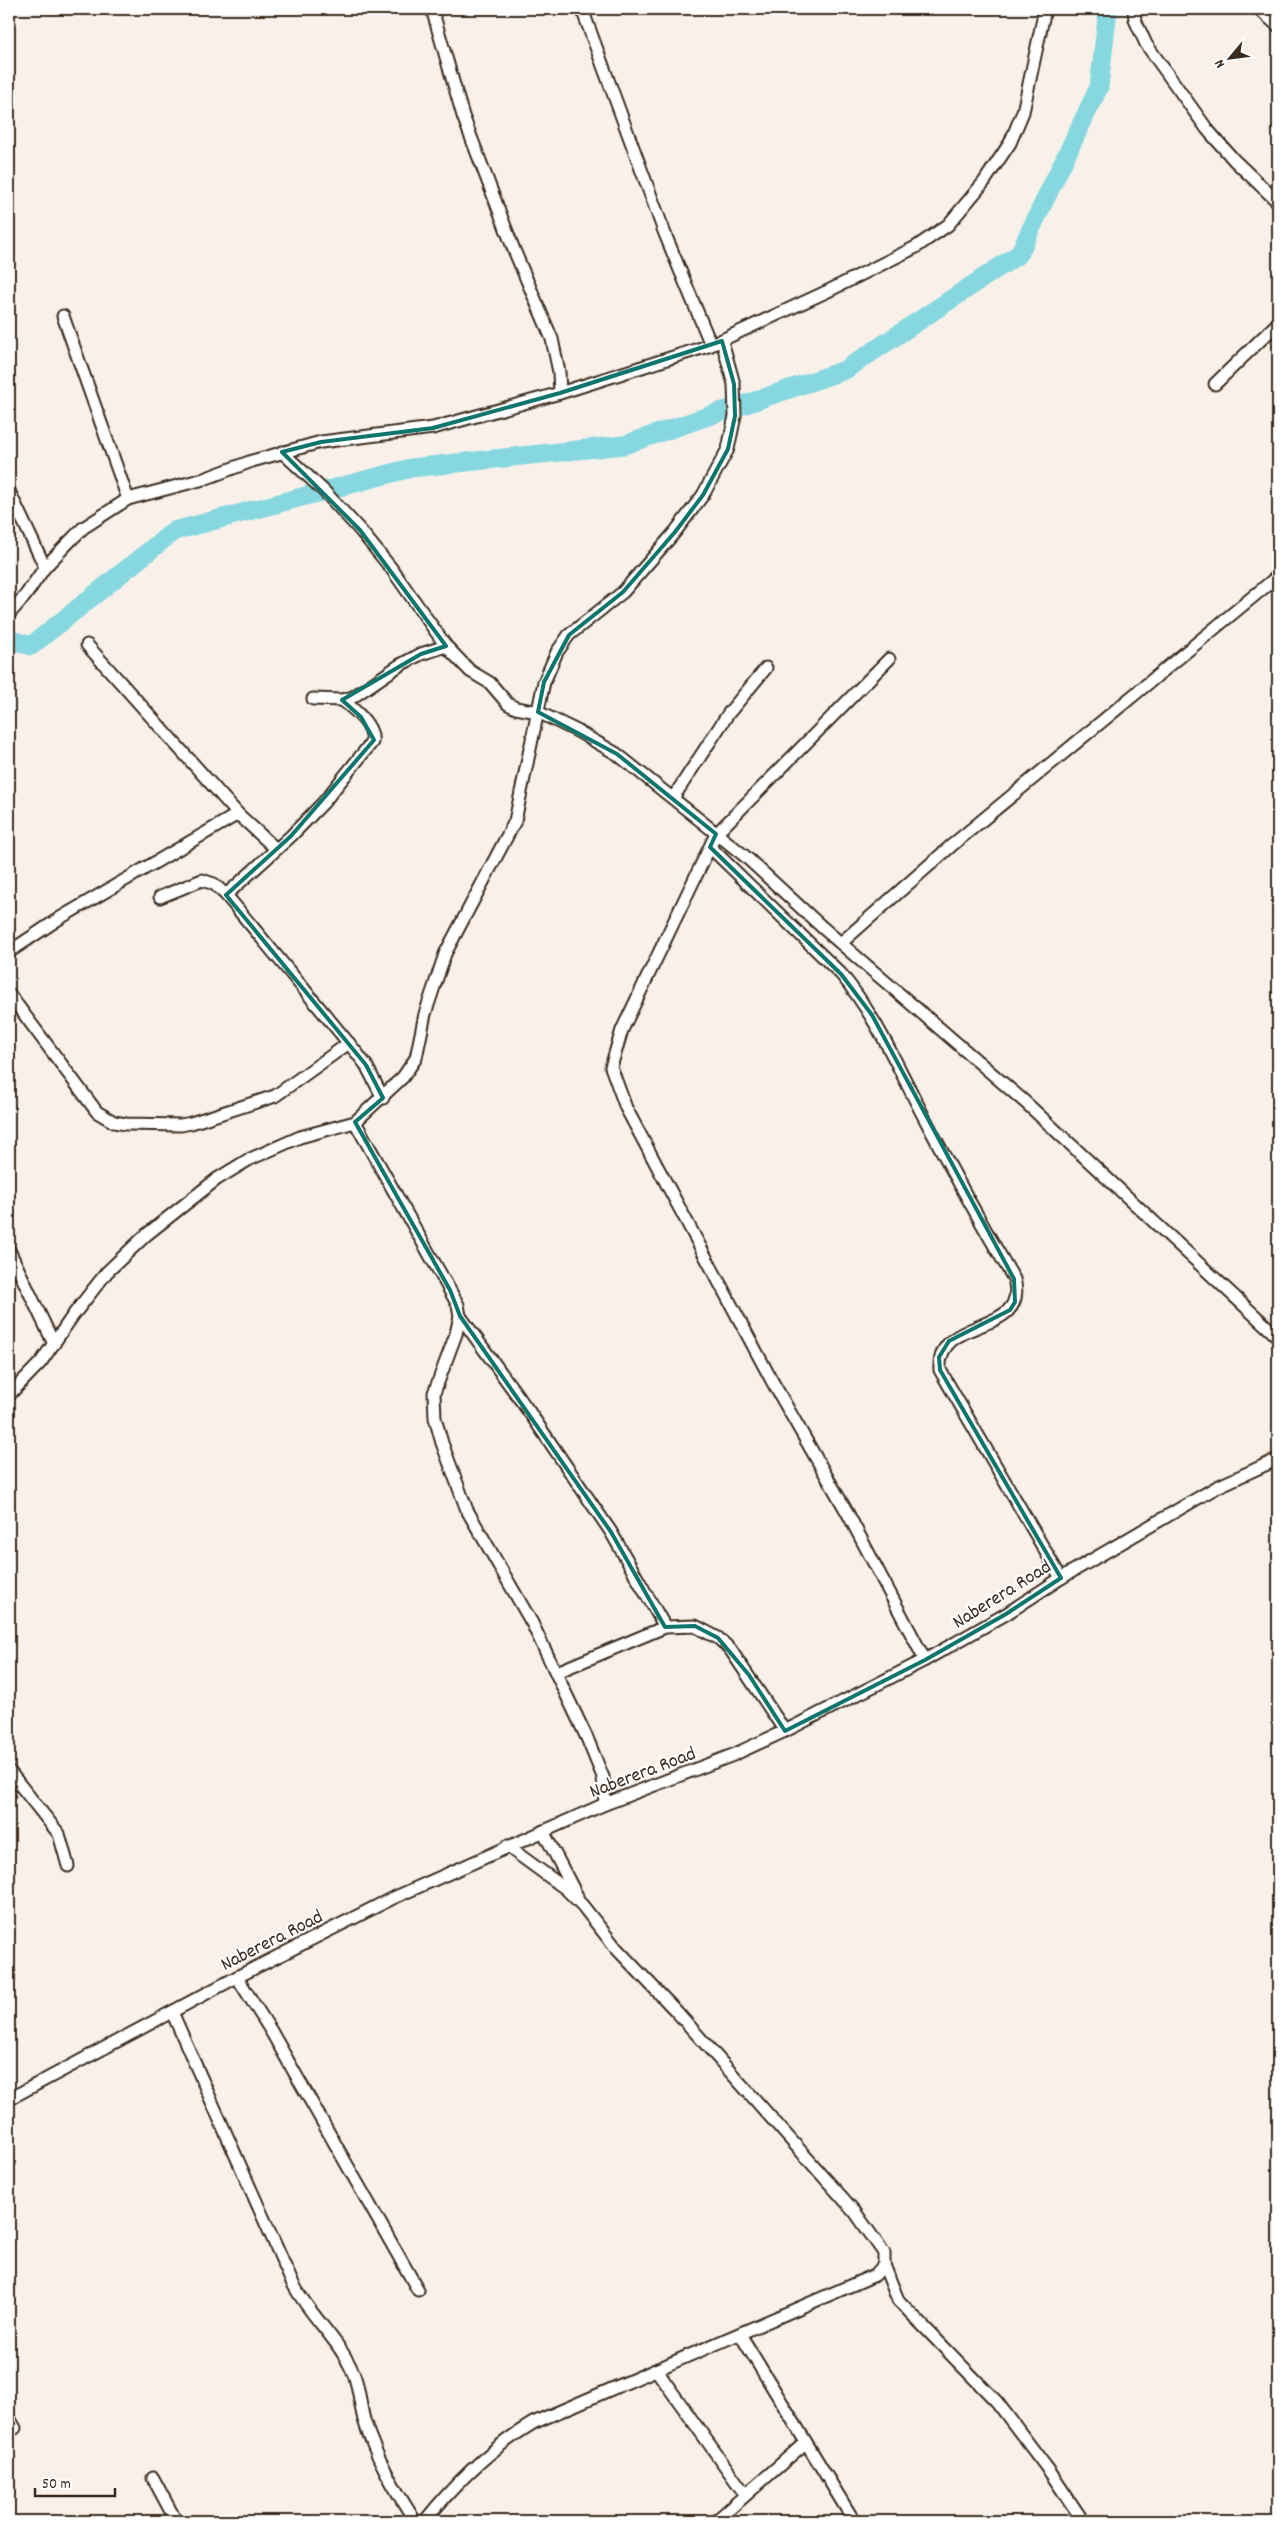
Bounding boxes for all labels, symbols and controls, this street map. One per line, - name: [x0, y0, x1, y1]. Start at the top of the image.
- north arrow: [1204, 32, 1254, 82]
- text: N: [1210, 55, 1231, 71]
- street label: Naberera Road: [948, 1554, 1057, 1637]
- street label: Naberera Road: [586, 1741, 700, 1807]
- street label: Naberera Road: [216, 1904, 328, 1980]
- scale bar: [35, 2465, 115, 2497]
- text: 50 m: [42, 2474, 71, 2496]

